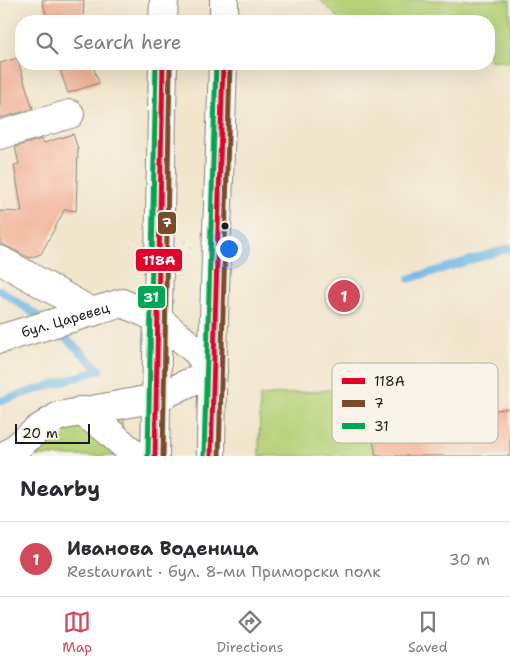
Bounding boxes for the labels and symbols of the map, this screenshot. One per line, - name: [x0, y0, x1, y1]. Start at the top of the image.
- line badge: 7: [157, 211, 177, 235]
- text: 7: [162, 213, 172, 231]
- unlabelled marker: [220, 221, 230, 231]
- your location: [216, 236, 242, 262]
- line badge: 118А: [135, 248, 183, 272]
- text: 118А: [143, 251, 176, 269]
- pin: 1: [328, 277, 360, 315]
- line badge: 31: [137, 285, 166, 309]
- text: 31: [143, 288, 159, 306]
- street label: бул. Царевец: [19, 298, 112, 341]
- legend: [332, 363, 498, 443]
- text: 118А: [374, 372, 405, 390]
- text: 7: [374, 394, 384, 412]
- text: 31: [374, 417, 389, 435]
- scale bar: [15, 421, 90, 444]

